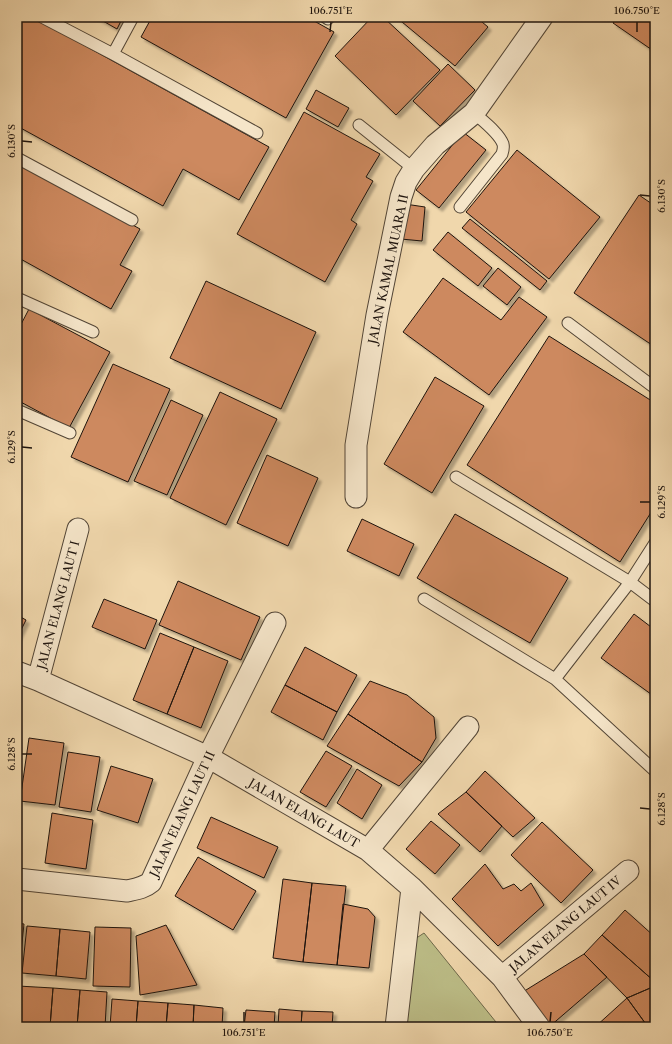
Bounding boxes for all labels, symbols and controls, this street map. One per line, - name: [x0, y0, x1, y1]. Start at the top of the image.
- text: 106.751°E: [309, 4, 353, 17]
- text: 106.750°E: [614, 4, 660, 17]
- text: 6.130°S: [5, 124, 18, 158]
- text: 6.130°S: [655, 179, 668, 213]
- street label: JALAN KAMAL MUARA II: [364, 193, 411, 347]
- text: 6.129°S: [5, 430, 18, 464]
- text: 6.129°S: [655, 485, 668, 519]
- street label: JALAN ELANG LAUT I: [33, 539, 82, 673]
- text: 6.128°S: [5, 737, 18, 771]
- street label: JALAN ELANG LAUT II: [145, 749, 218, 881]
- street label: JALAN ELANG LAUT: [244, 774, 362, 851]
- text: 6.128°S: [655, 792, 668, 826]
- street label: JALAN ELANG LAUT IV: [505, 873, 624, 976]
- text: 106.751°E: [222, 1026, 266, 1039]
- text: 106.750°E: [527, 1026, 573, 1039]

